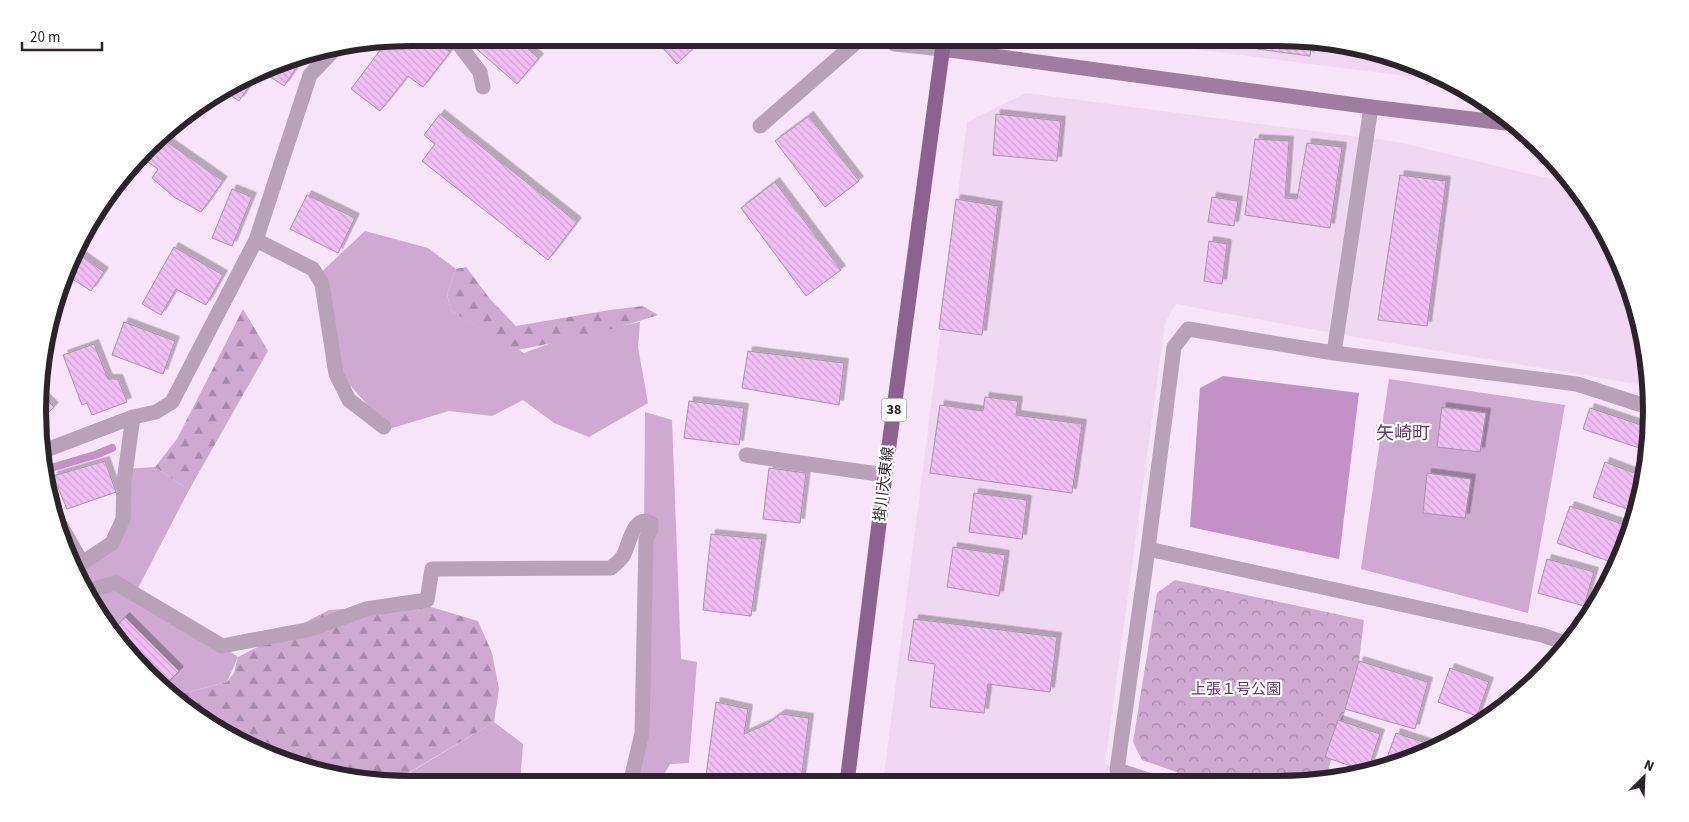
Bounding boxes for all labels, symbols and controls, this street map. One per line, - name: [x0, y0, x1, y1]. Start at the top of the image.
- scale bar: [22, 20, 102, 52]
- text: 20 m: [30, 27, 60, 48]
- road number: 38: [882, 398, 906, 422]
- district label: 矢崎町: [1376, 421, 1430, 446]
- street label: 掛川大東線: [869, 445, 899, 523]
- park label: 上張１号公園: [1191, 679, 1281, 700]
- north arrow: [1619, 752, 1669, 802]
- text: N: [1641, 755, 1657, 777]

